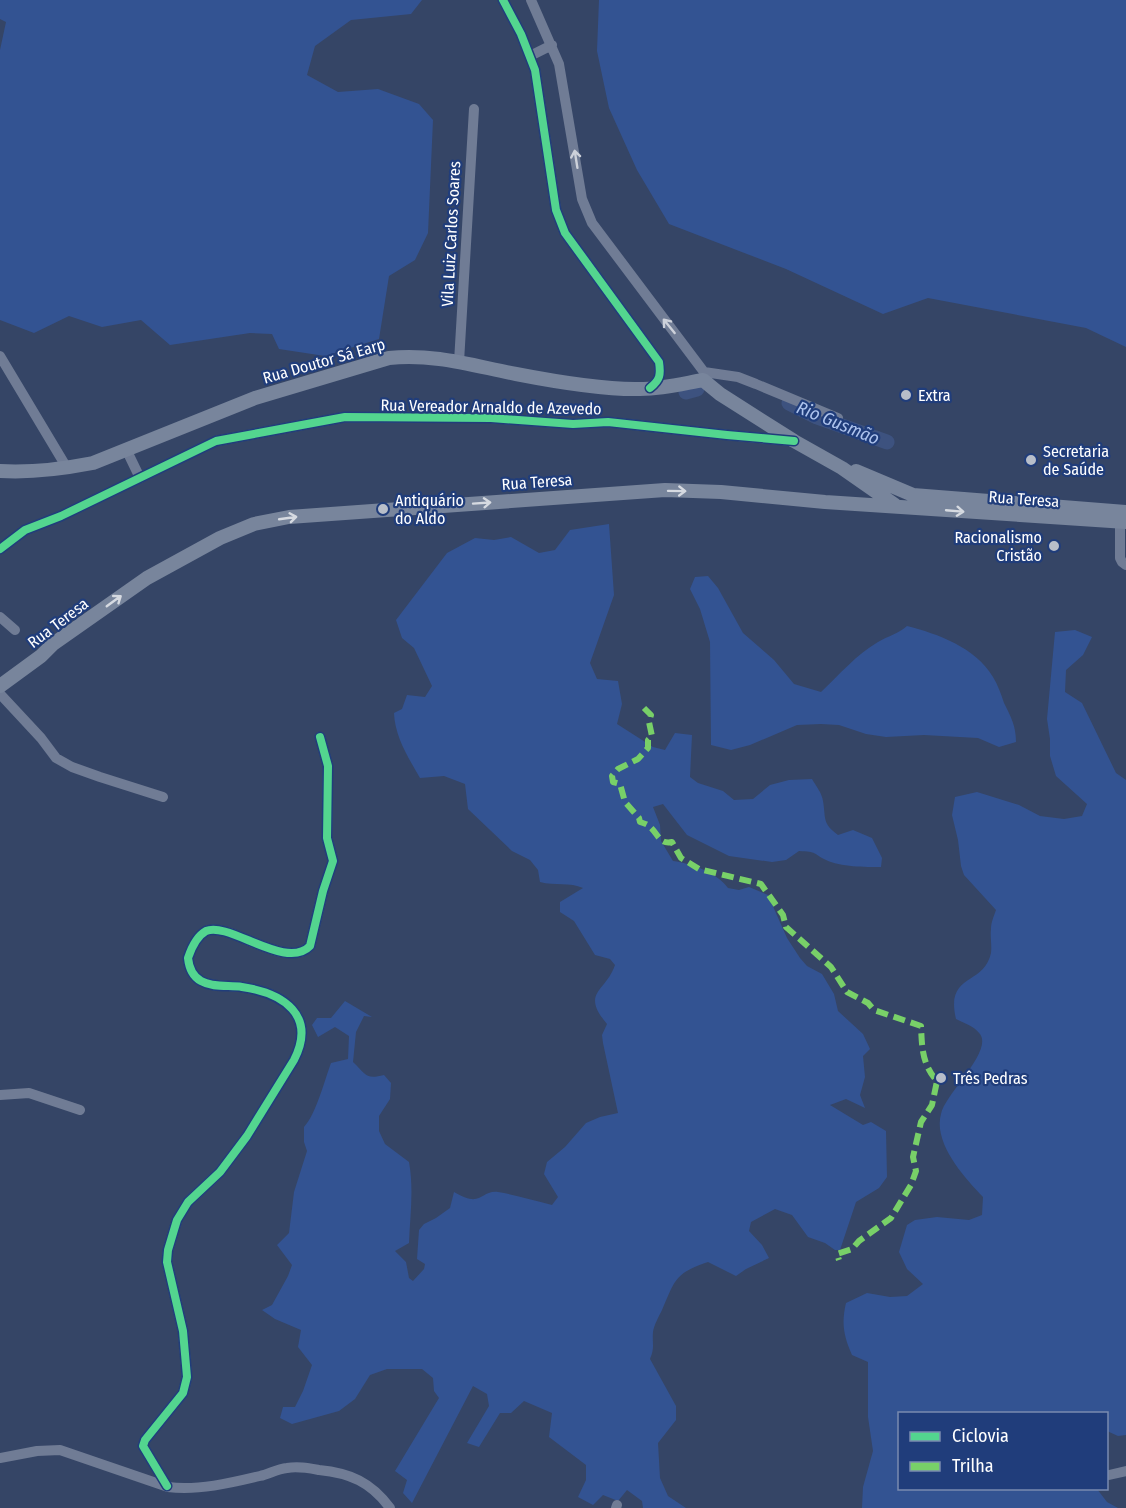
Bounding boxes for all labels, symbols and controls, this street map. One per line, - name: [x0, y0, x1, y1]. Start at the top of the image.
- one-way arrow: [570, 150, 581, 170]
- street label: Vila Luiz Carlos Soares: [438, 161, 464, 307]
- one-way arrow: [663, 318, 676, 334]
- street label: Rua Doutor Sá Earp: [261, 334, 387, 388]
- place label: Extra: [918, 386, 951, 405]
- marker: Extra: [899, 388, 913, 402]
- street label: Rua Vereador Arnaldo de Azevedo: [380, 396, 602, 418]
- water label: Rio Gusmão: [793, 396, 883, 450]
- place label: Secretaria de Saúde: [1043, 442, 1109, 479]
- marker: Secretaria de Saúde: [1024, 453, 1038, 467]
- street label: Rua Teresa: [501, 470, 573, 494]
- one-way arrow: [666, 485, 686, 496]
- street label: Rua Teresa: [988, 487, 1060, 511]
- place label: Antiquário do Aldo: [395, 491, 464, 528]
- one-way arrow: [472, 497, 492, 508]
- marker: Antiquário do Aldo: [376, 502, 390, 516]
- one-way arrow: [945, 506, 965, 517]
- one-way arrow: [278, 512, 297, 523]
- place label: Racionalismo Cristão: [954, 528, 1042, 565]
- marker: Racionalismo Cristão: [1047, 539, 1061, 553]
- street label: Rua Teresa: [24, 594, 92, 652]
- one-way arrow: [106, 595, 122, 608]
- place label: Três Pedras: [953, 1069, 1028, 1088]
- marker: Três Pedras: [934, 1071, 948, 1085]
- legend: [898, 1412, 1108, 1490]
- text: Ciclovia: [952, 1425, 1009, 1447]
- text: Trilha: [952, 1455, 994, 1477]

